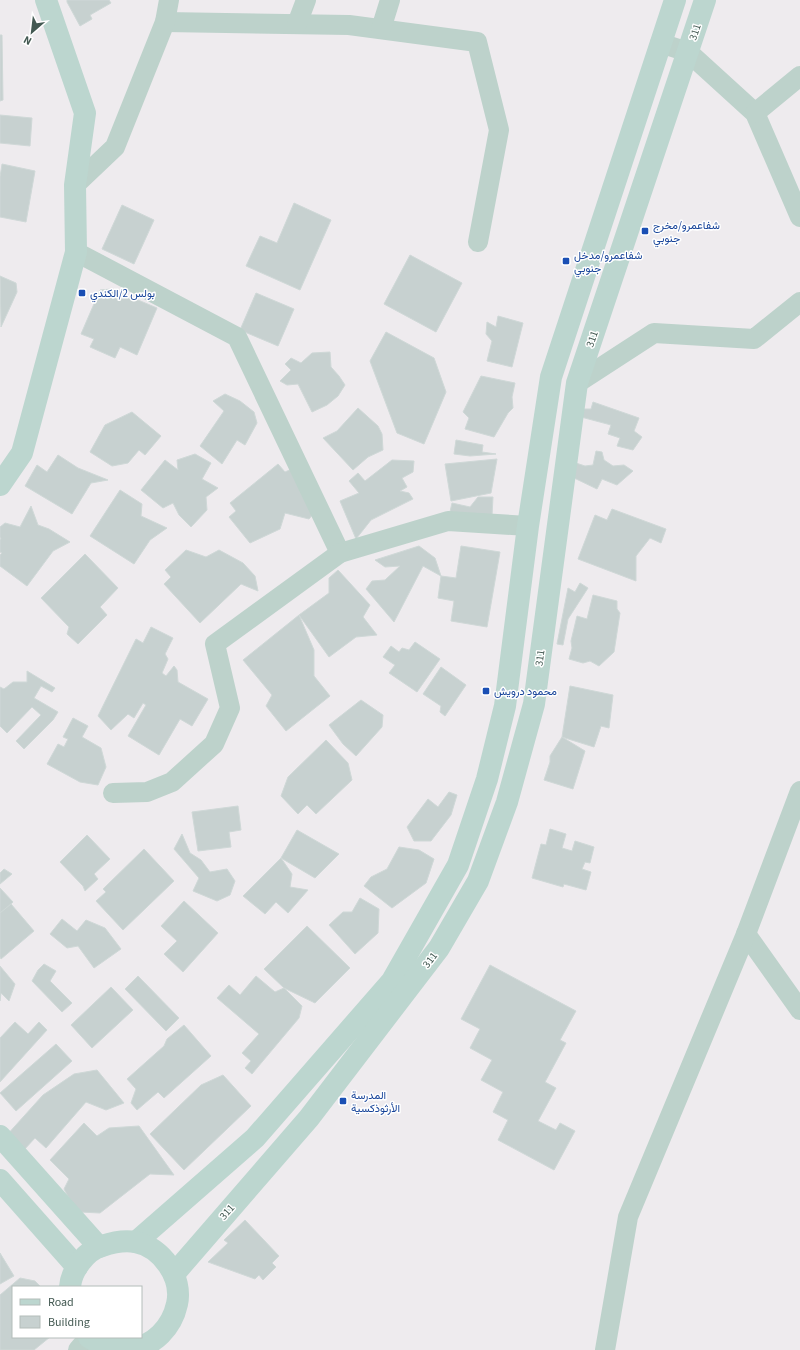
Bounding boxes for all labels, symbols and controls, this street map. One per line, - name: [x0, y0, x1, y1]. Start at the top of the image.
- north arrow: [12, 12, 52, 52]
- street label: 311: [685, 22, 705, 42]
- text: N: [21, 32, 34, 49]
- place label: شفاعمرو/مخرج جنوبي: [653, 218, 720, 248]
- marker: شفاعمرو/مخرج جنوبي: [640, 226, 650, 236]
- place label: شفاعمرو/مدخل جنوبي: [574, 248, 643, 278]
- marker: شفاعمرو/مدخل جنوبي: [561, 256, 571, 266]
- place label: بولس 2/الكندي: [90, 286, 155, 303]
- marker: بولس 2/الكندي: [77, 288, 87, 298]
- street label: 311: [582, 329, 602, 349]
- street label: 311: [531, 649, 549, 667]
- place label: محمود درويش: [494, 684, 557, 699]
- marker: محمود درويش: [481, 686, 491, 696]
- street label: 311: [419, 949, 441, 971]
- place label: المدرسة الأرثوذكسية: [351, 1088, 400, 1116]
- marker: المدرسة الأرثوذكسية: [338, 1096, 348, 1106]
- street label: 311: [216, 1201, 238, 1223]
- legend: [12, 1286, 142, 1338]
- text: Road: [48, 1294, 74, 1311]
- text: Building: [48, 1314, 90, 1331]

